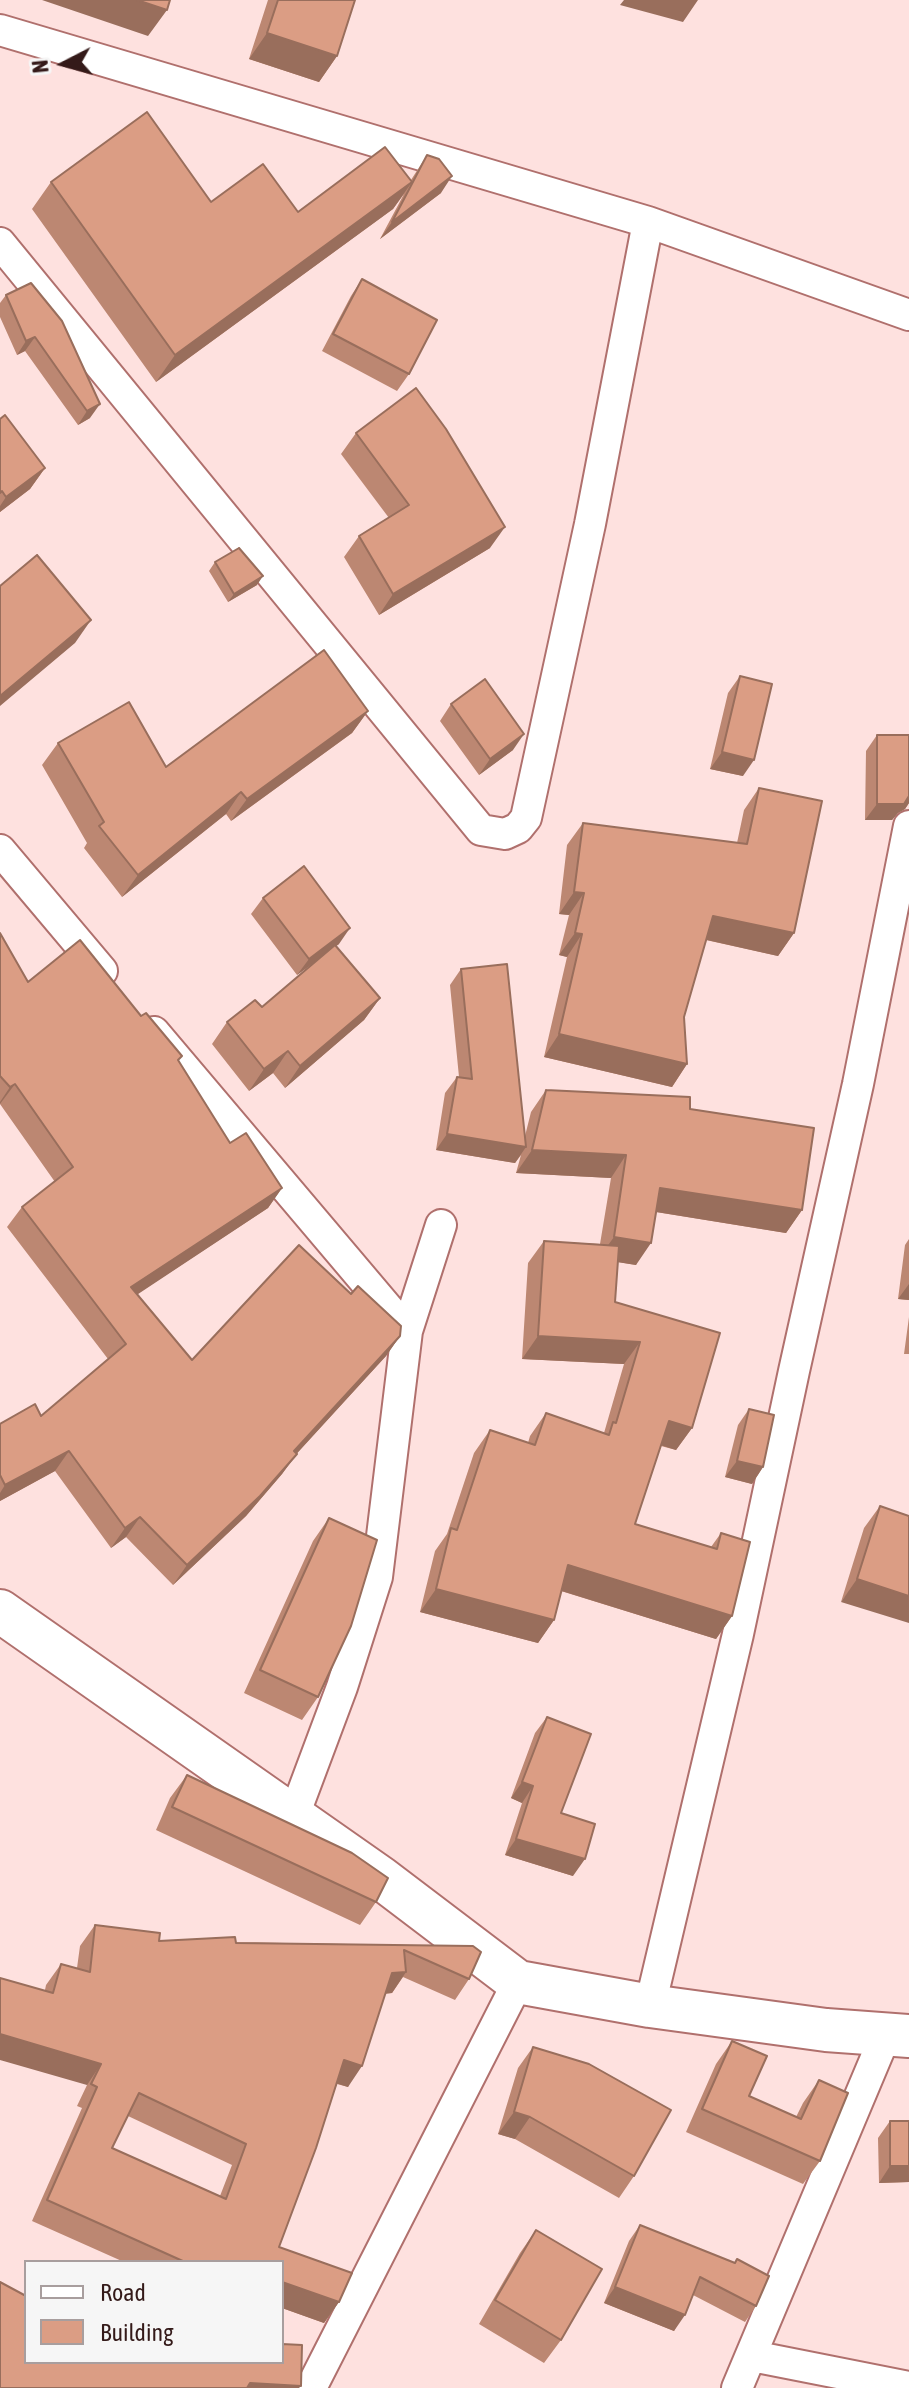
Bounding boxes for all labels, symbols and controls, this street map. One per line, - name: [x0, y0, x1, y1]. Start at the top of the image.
- north arrow: [24, 24, 104, 104]
- text: N: [27, 59, 54, 74]
- legend: [24, 2260, 284, 2364]
- text: Road: [100, 2279, 146, 2306]
- text: Building: [100, 2319, 173, 2346]

